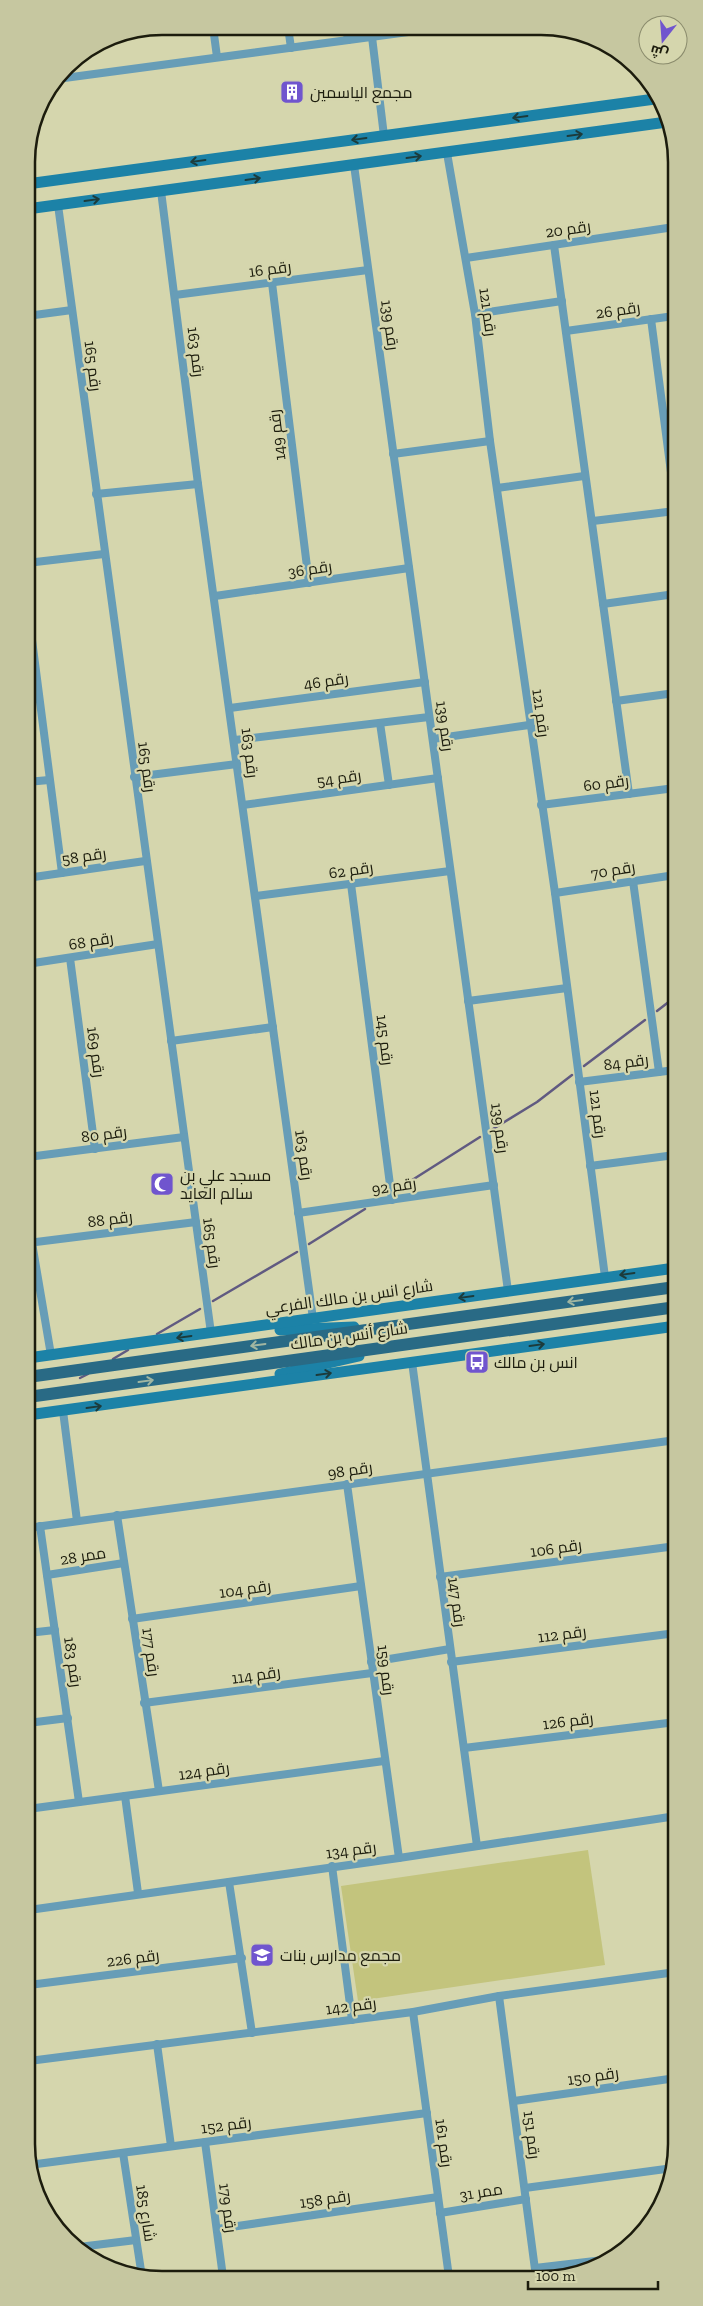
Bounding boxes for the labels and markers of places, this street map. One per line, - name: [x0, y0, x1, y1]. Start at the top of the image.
- building icon: مجمع الياسمين: [279, 79, 305, 105]
- place label: مجمع الياسمين: [310, 83, 413, 104]
- place label: مسجد علي بن سالم العايد: [180, 1166, 271, 1205]
- mosque icon: مسجد علي بن سالم العايد: [149, 1171, 175, 1197]
- bus stop icon: انس بن مالك: [464, 1349, 490, 1375]
- place label: انس بن مالك: [494, 1353, 578, 1373]
- school or university icon: مجمع مدارس بنات: [249, 1942, 275, 1968]
- place label: مجمع مدارس بنات: [280, 1946, 401, 1967]

